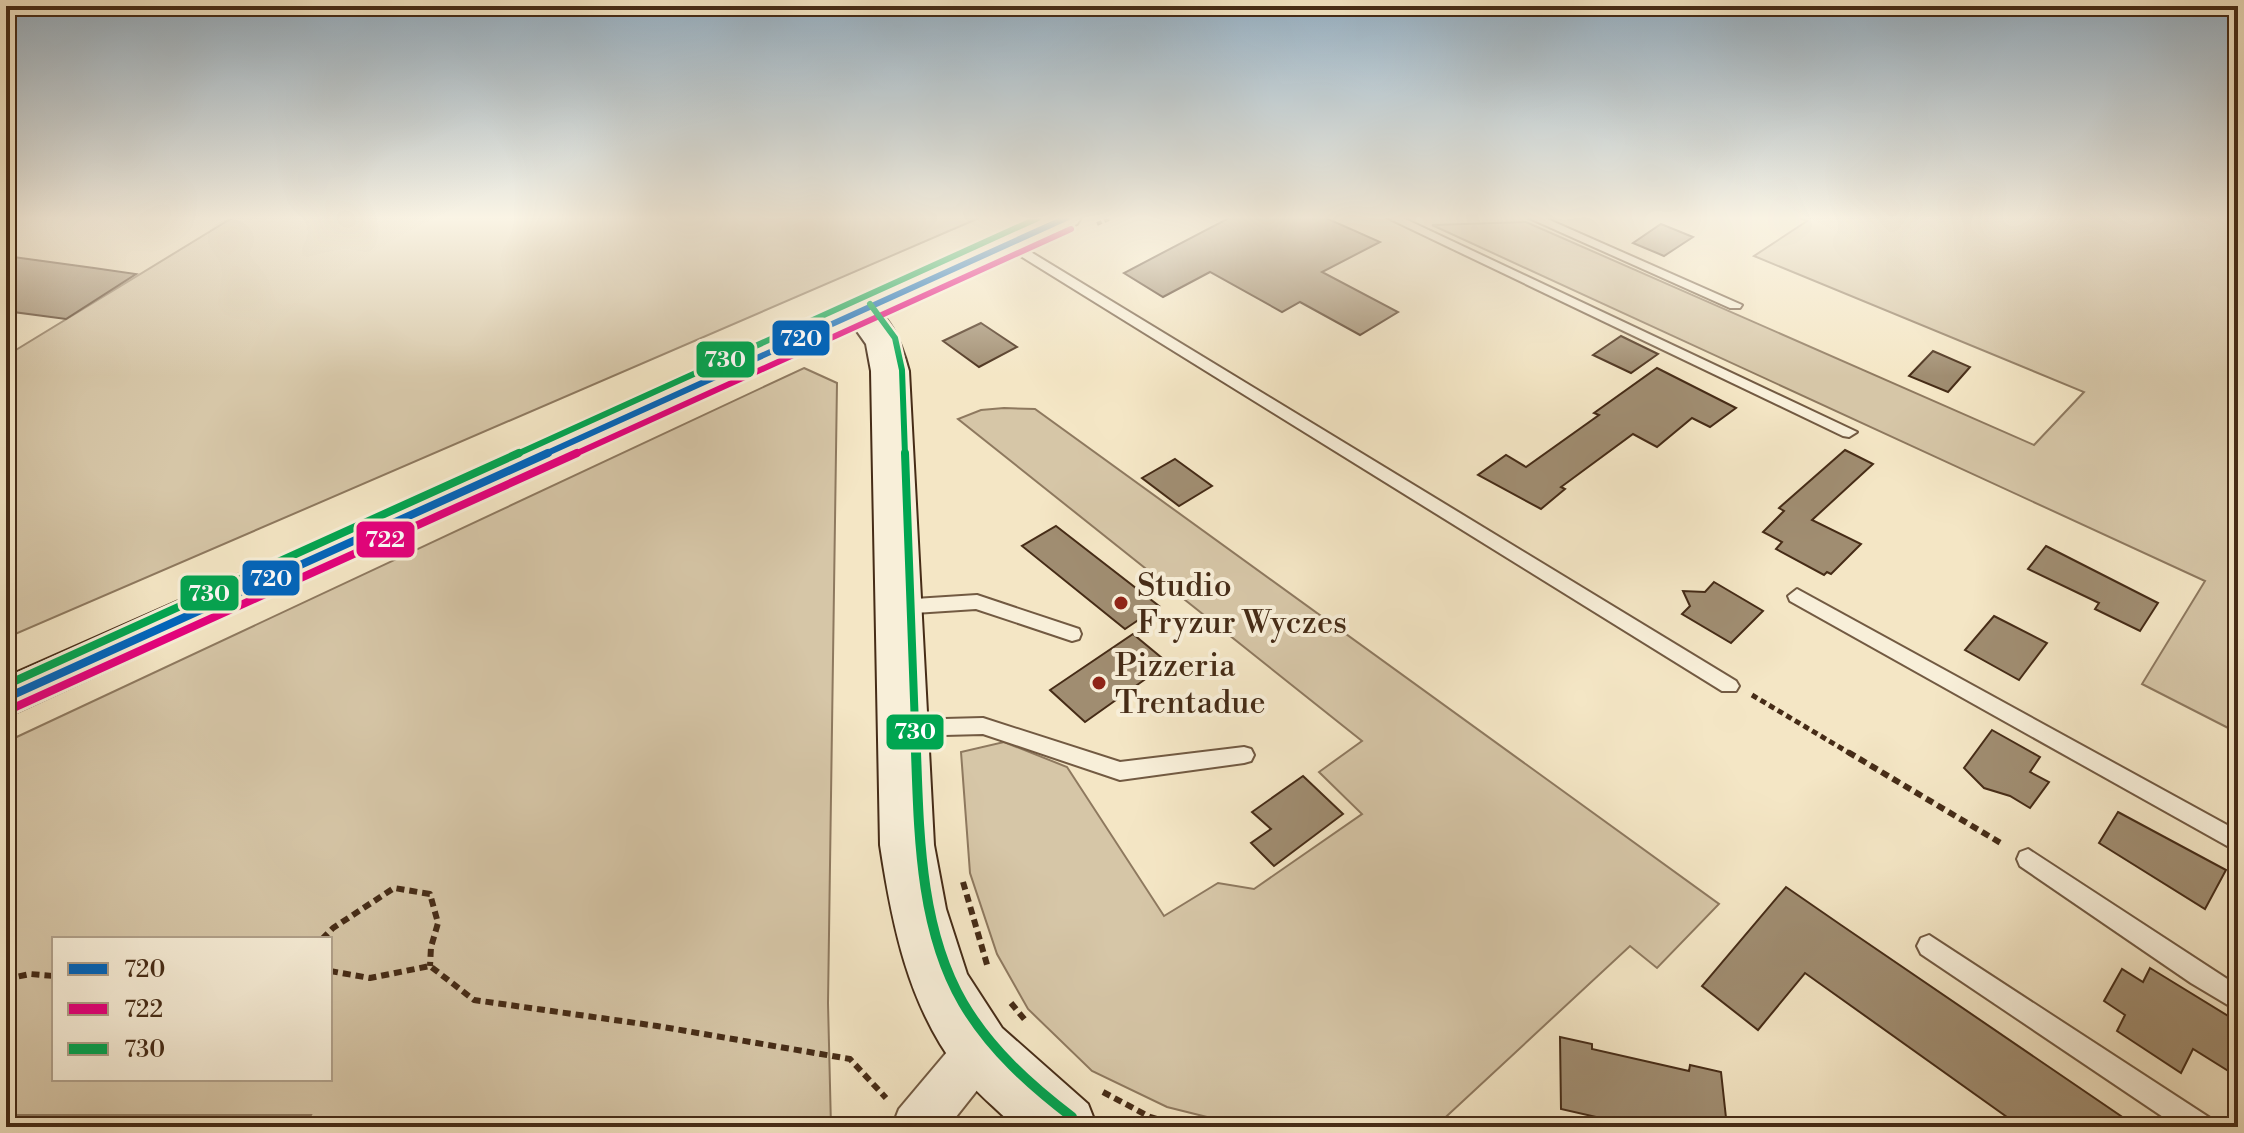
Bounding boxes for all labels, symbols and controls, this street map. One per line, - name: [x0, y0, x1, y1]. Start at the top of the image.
- line badge: 720: [771, 319, 831, 357]
- text: 720: [780, 326, 822, 353]
- line badge: 730: [695, 340, 756, 379]
- text: 730: [704, 347, 746, 374]
- line badge: 722: [355, 520, 416, 559]
- text: 722: [365, 527, 405, 554]
- line badge: 720: [241, 559, 301, 597]
- text: 720: [250, 566, 292, 593]
- place label: Studio Fryzur Wyczes: [1137, 566, 1347, 643]
- line badge: 730: [179, 574, 240, 612]
- text: 730: [188, 581, 230, 608]
- marker: Studio Fryzur Wyczes: [1112, 594, 1130, 612]
- place label: Pizzeria Trentadue: [1115, 646, 1266, 723]
- marker: Pizzeria Trentadue: [1090, 674, 1108, 692]
- line badge: 730: [885, 713, 945, 751]
- text: 730: [894, 719, 936, 746]
- legend: [52, 937, 332, 1081]
- text: 720: [124, 955, 165, 985]
- text: 722: [124, 995, 163, 1025]
- text: 730: [124, 1035, 165, 1065]

